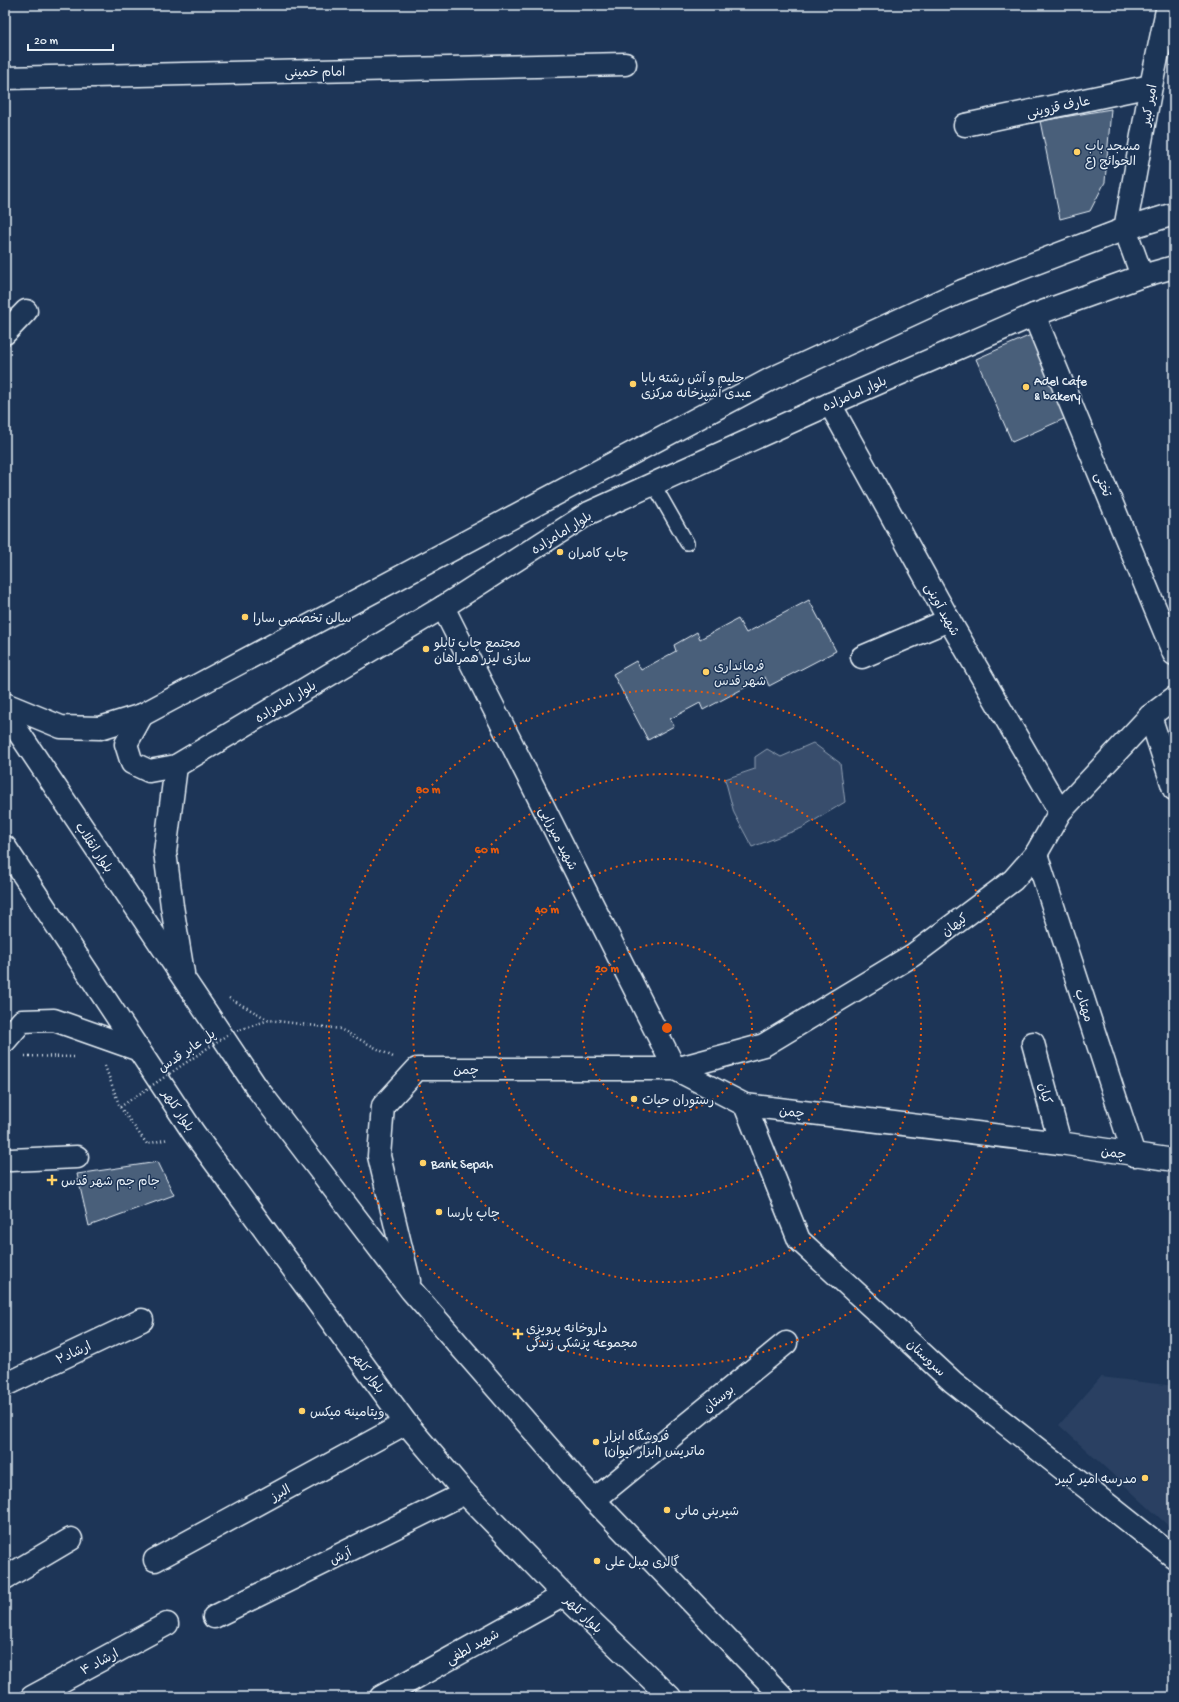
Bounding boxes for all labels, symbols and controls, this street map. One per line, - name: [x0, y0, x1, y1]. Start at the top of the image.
- scale bar: [28, 26, 113, 52]
- text: 20 m: [34, 35, 59, 49]
- street label: امام خمینی: [285, 65, 346, 83]
- street label: امیر کبیر: [1139, 83, 1161, 128]
- street label: عارف قزوینی: [1025, 94, 1092, 122]
- place label: مسجد باب الحوائج (ع: [1085, 140, 1140, 170]
- marker: مسجد باب الحوائج (ع: [1072, 147, 1082, 157]
- place label: حلیم و آش رشته بابا عبدی آشپزخانه مرکزی: [641, 371, 752, 402]
- street label: بلوار امامزاده: [821, 374, 889, 416]
- place label: Adel Cafe & bakery: [1034, 375, 1087, 405]
- marker: حلیم و آش رشته بابا عبدی آشپزخانه مرکزی: [628, 379, 638, 389]
- marker: Adel Cafe & bakery: [1021, 382, 1031, 392]
- street label: تختی: [1090, 470, 1113, 500]
- street label: بلوار امامزاده: [529, 510, 595, 559]
- marker: چاپ کامران: [555, 547, 565, 557]
- place label: چاپ کامران: [568, 547, 629, 562]
- street label: شهید آوینی: [920, 581, 962, 639]
- marker: سالن تخصصی سارا: [240, 612, 250, 622]
- place label: سالن تخصصی سارا: [253, 612, 351, 627]
- place label: مجتمع چاپ تابلو سازی لیزر همراهان: [433, 637, 531, 667]
- marker: مجتمع چاپ تابلو سازی لیزر همراهان: [421, 644, 431, 654]
- place label: فرمانداری شهر قدس: [714, 660, 766, 690]
- marker: فرمانداری شهر قدس: [701, 667, 711, 677]
- street label: بلوار امامزاده: [253, 679, 320, 727]
- text: 80 m: [416, 784, 441, 798]
- street label: شهید میرزایی: [534, 805, 579, 873]
- street label: بلوار انقلاب: [71, 821, 115, 876]
- text: 60 m: [475, 844, 500, 858]
- text: 40 m: [534, 904, 559, 918]
- street label: کیهان: [939, 911, 972, 941]
- text: 20 m: [595, 963, 620, 977]
- street label: مهتاب: [1070, 987, 1095, 1024]
- centre of rings: [660, 1021, 674, 1035]
- street label: پل عابر قدس: [156, 1027, 219, 1077]
- street label: چمن: [453, 1064, 479, 1079]
- street label: کیان: [1034, 1081, 1054, 1106]
- street label: بلوار کلهر: [157, 1087, 196, 1135]
- marker: رستوران حیات: [629, 1094, 639, 1104]
- place label: رستوران حیات: [642, 1094, 714, 1109]
- street label: چمن: [778, 1104, 805, 1122]
- street label: چمن: [1100, 1145, 1128, 1164]
- marker: Bank Sepah: [418, 1158, 428, 1168]
- place label: Bank Sepah: [430, 1158, 493, 1173]
- marker: جام جم شهر قدس: [46, 1174, 58, 1186]
- place label: جام جم شهر قدس: [61, 1175, 160, 1191]
- marker: چاپ پارسا: [434, 1207, 444, 1217]
- place label: چاپ پارسا: [447, 1207, 500, 1222]
- place label: داروخانه پرویزی مجموعه پزشکی زندگی: [526, 1322, 637, 1352]
- marker: داروخانه پرویزی مجموعه پزشکی زندگی: [513, 1329, 523, 1339]
- street label: سروستان: [903, 1337, 948, 1381]
- street label: ارشاد۲: [54, 1340, 94, 1369]
- street label: بلوار کلهر: [346, 1349, 387, 1397]
- street label: بوستان: [701, 1383, 738, 1417]
- marker: ویتامینه میکس: [297, 1406, 307, 1416]
- place label: ویتامینه میکس: [310, 1406, 385, 1421]
- place label: فروشگاه ابزار ماتریس (ابزار کیوان): [603, 1428, 705, 1460]
- marker: فروشگاه ابزار ماتریس (ابزار کیوان): [591, 1437, 601, 1447]
- place label: مدرسه امیر کبیر: [1055, 1473, 1137, 1488]
- marker: مدرسه امیر کبیر: [1140, 1473, 1150, 1483]
- street label: البرز: [268, 1483, 294, 1506]
- marker: شیرینی مانی: [662, 1505, 672, 1515]
- place label: شیرینی مانی: [675, 1505, 739, 1520]
- street label: آرش: [327, 1544, 355, 1569]
- place label: گالری مبل علی: [605, 1554, 680, 1571]
- marker: گالری مبل علی: [592, 1556, 602, 1566]
- street label: بلوار کلهر: [559, 1593, 604, 1638]
- street label: شهید لطفی: [444, 1627, 502, 1669]
- street label: ارشاد ۴: [79, 1647, 122, 1679]

